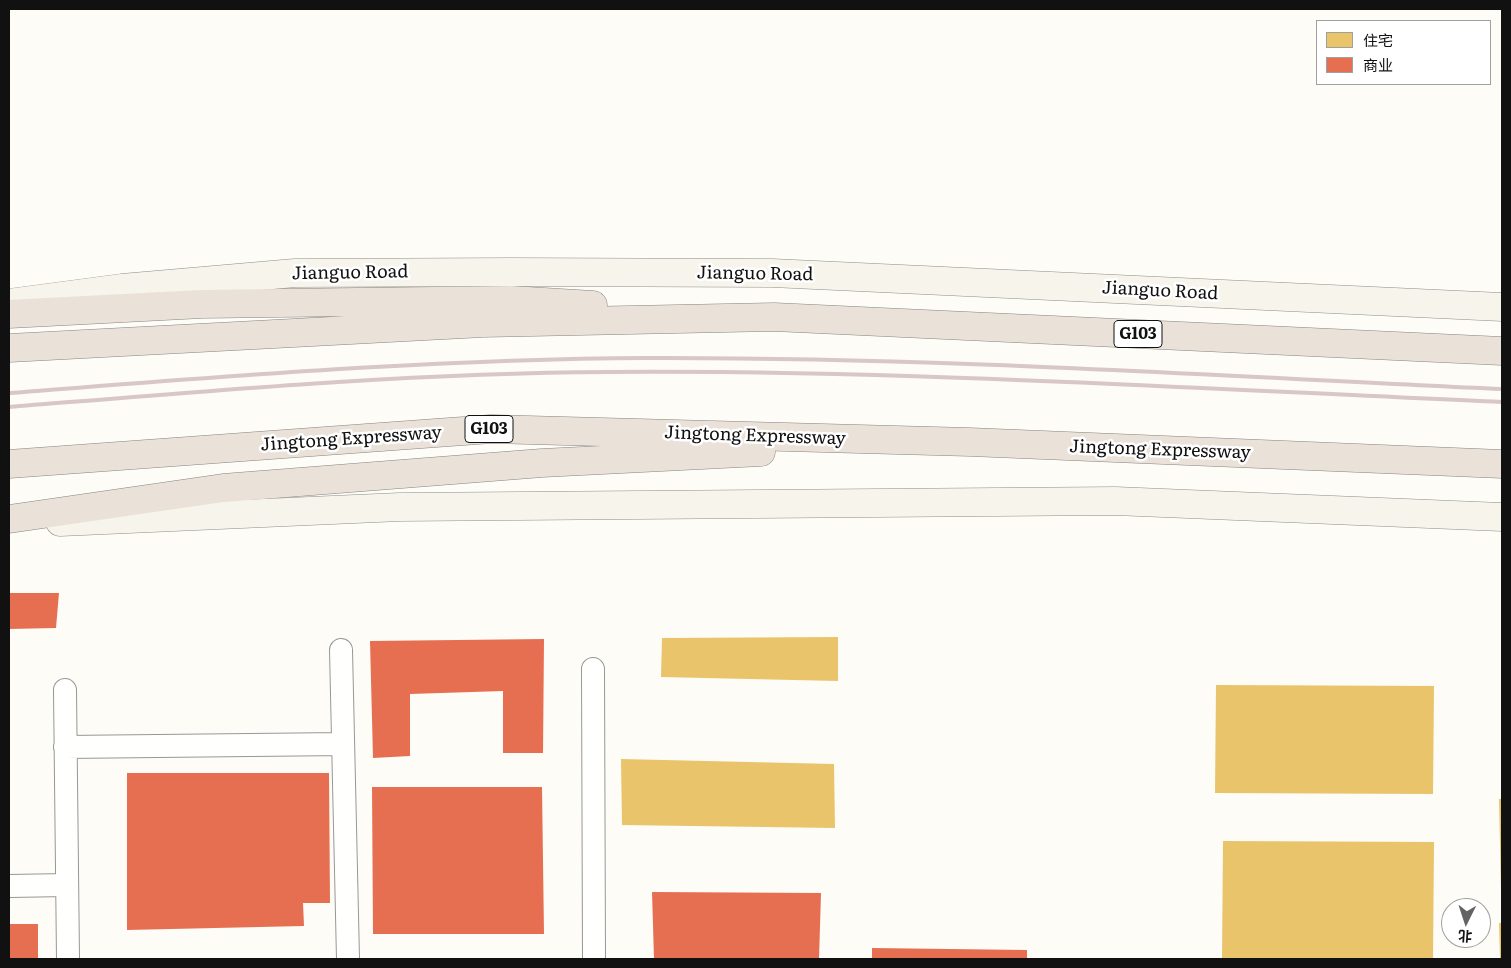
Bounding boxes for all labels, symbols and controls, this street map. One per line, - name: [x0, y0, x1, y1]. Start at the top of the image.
- legend: [1316, 20, 1491, 85]
- text: 住宅: [1363, 28, 1393, 51]
- text: 商业: [1363, 53, 1393, 76]
- street label: Jianguo Road: [292, 261, 408, 285]
- street label: Jianguo Road: [697, 262, 813, 286]
- street label: Jianguo Road: [1101, 277, 1219, 305]
- road number: G103: [1114, 320, 1162, 348]
- road number: G103: [465, 416, 513, 442]
- street label: Jingtong Expressway: [260, 422, 442, 456]
- street label: Jingtong Expressway: [664, 422, 846, 450]
- street label: Jingtong Expressway: [1069, 436, 1251, 464]
- north arrow: [1441, 898, 1491, 948]
- text: 北: [1457, 927, 1473, 947]

